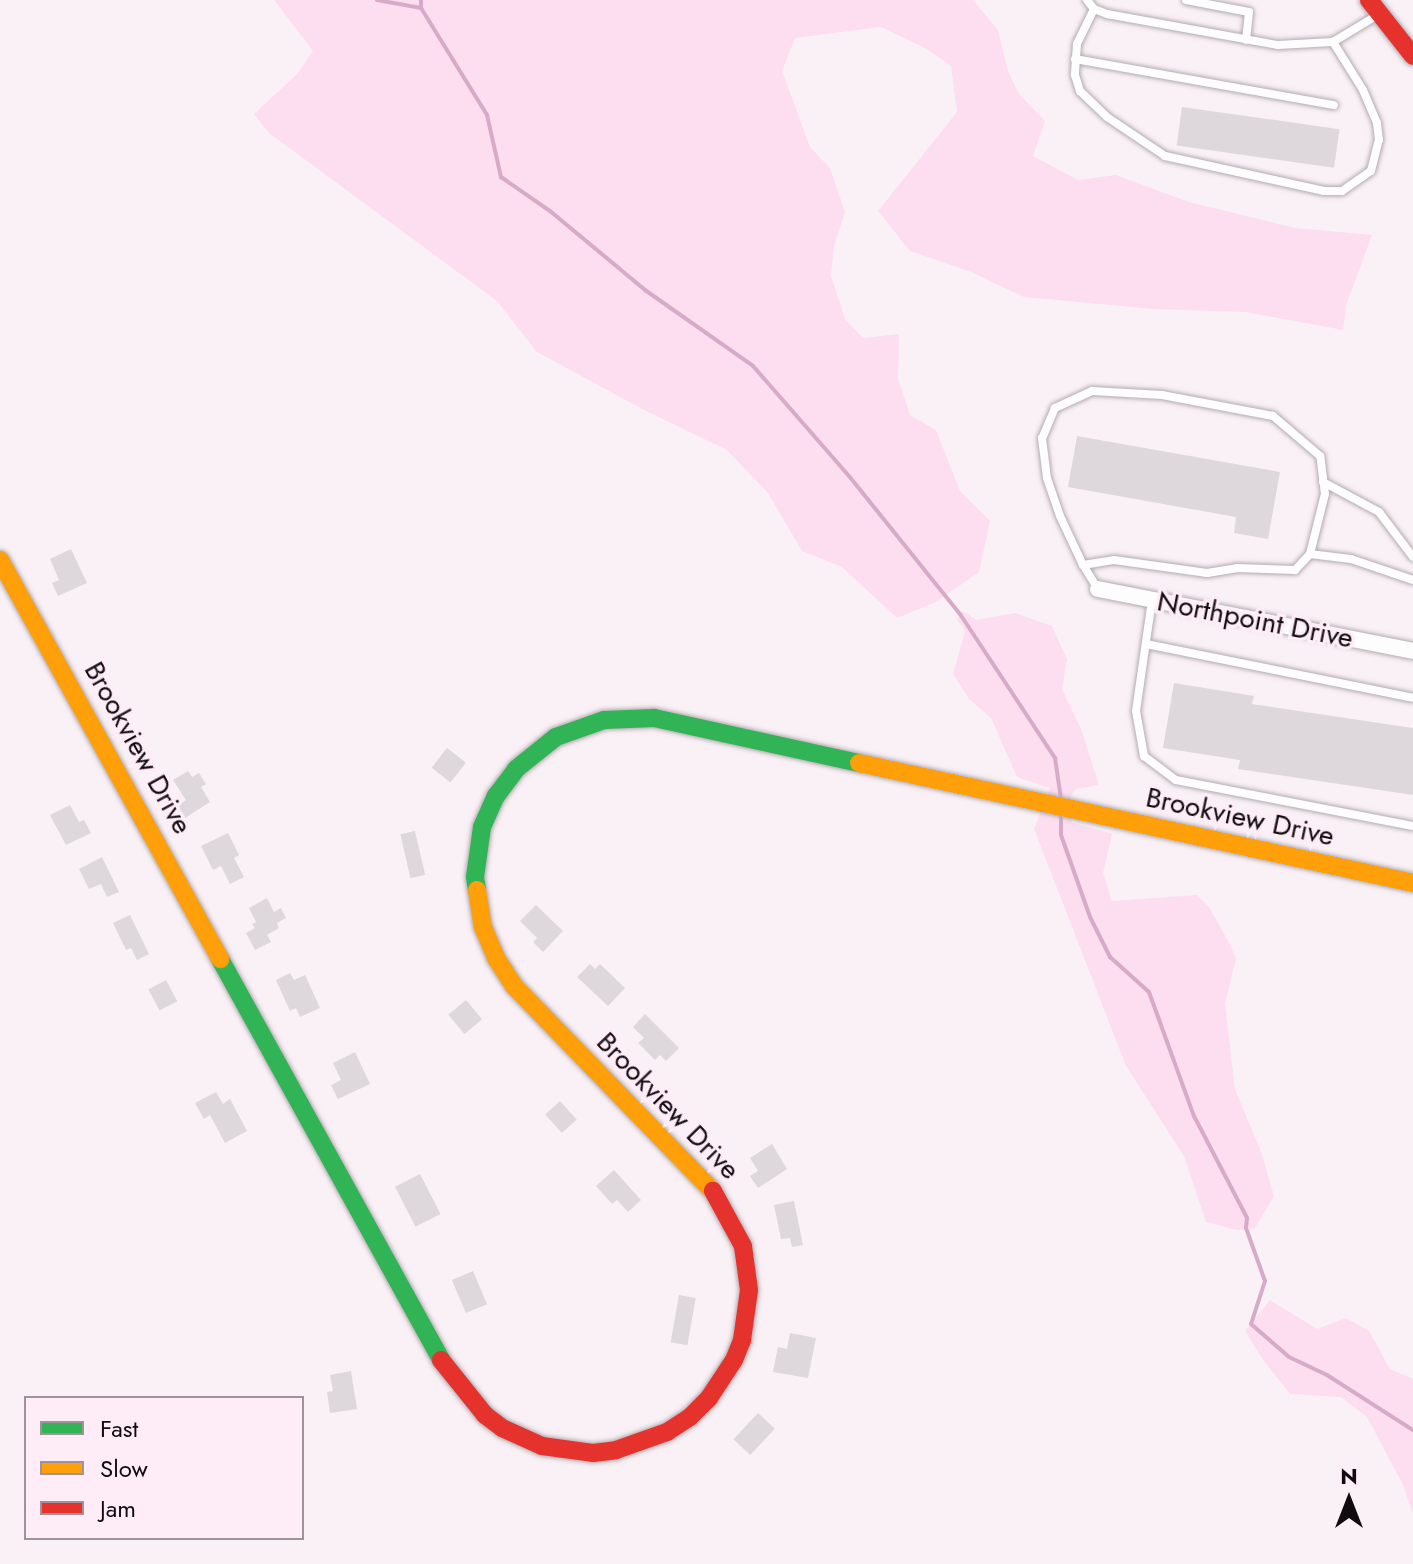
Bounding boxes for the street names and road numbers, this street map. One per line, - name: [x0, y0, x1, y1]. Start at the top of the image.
- street label: Northpoint Drive: [1154, 585, 1356, 655]
- street label: Brookview Drive: [77, 656, 199, 840]
- street label: Brookview Drive: [1143, 781, 1337, 853]
- street label: Brookview Drive: [589, 1025, 747, 1187]

